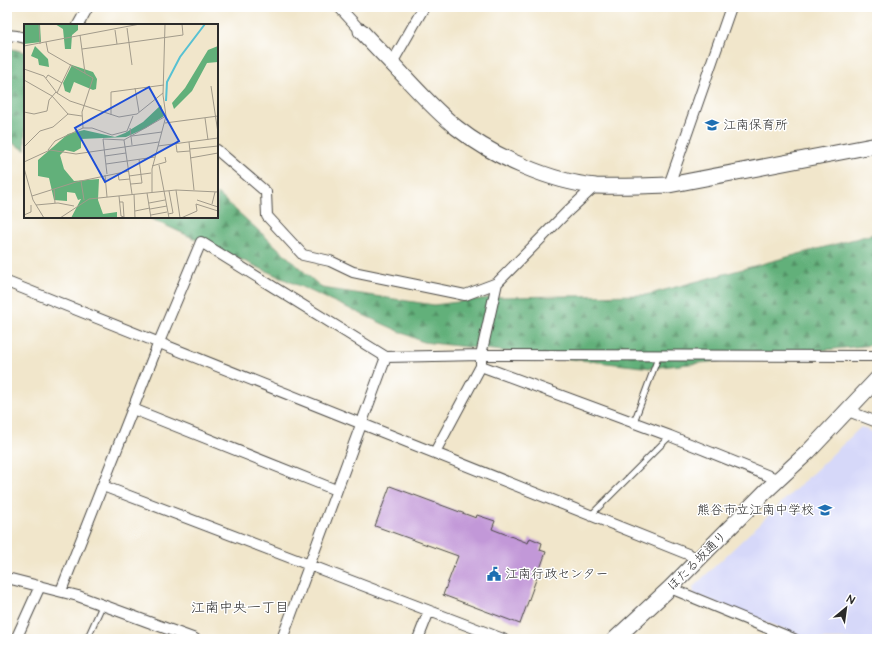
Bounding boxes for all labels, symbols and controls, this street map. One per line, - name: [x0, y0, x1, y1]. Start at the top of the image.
- inset map: [24, 24, 218, 218]
- place label: 江南保育所: [723, 116, 788, 134]
- school or university icon: 江南保育所: [704, 117, 720, 133]
- place label: 熊谷市立江南中学校: [697, 501, 814, 519]
- school or university icon: 熊谷市立江南中学校: [817, 502, 833, 518]
- street label: ほたる坂通り: [663, 527, 731, 595]
- place label: 江南行政センター: [505, 565, 608, 583]
- public building icon: 江南行政センター: [486, 566, 502, 582]
- north arrow: [826, 588, 866, 628]
- text: N: [844, 591, 857, 608]
- district label: 江南中央一丁目: [191, 598, 289, 618]

